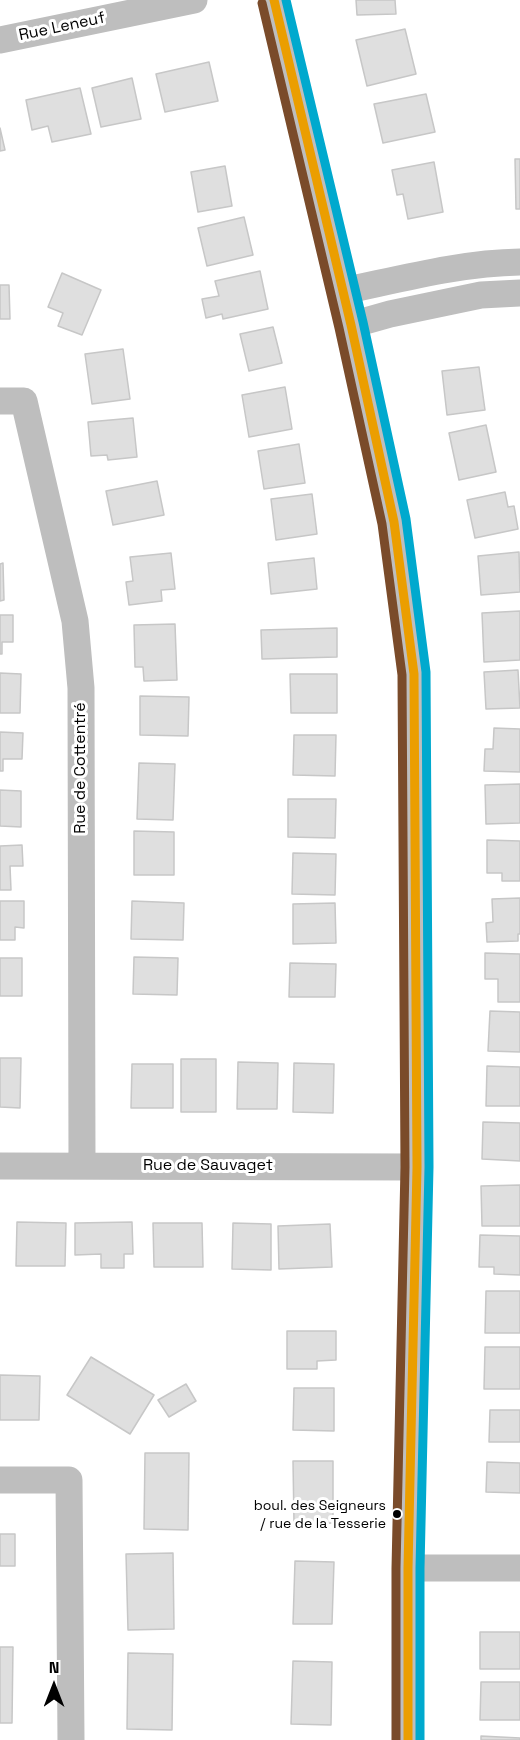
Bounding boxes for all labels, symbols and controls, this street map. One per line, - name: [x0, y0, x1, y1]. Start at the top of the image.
- street label: Rue Leneuf: [17, 8, 107, 46]
- street label: Rue de Cottentré: [71, 702, 91, 834]
- street label: Rue de Sauvaget: [143, 1156, 273, 1176]
- place label: boul. des Seigneurs / rue de la Tesserie: [254, 1498, 386, 1530]
- marker: boul. des Seigneurs / rue de la Tesserie: [391, 1508, 403, 1520]
- north arrow: [24, 1656, 84, 1716]
- text: N: [49, 1657, 59, 1678]

